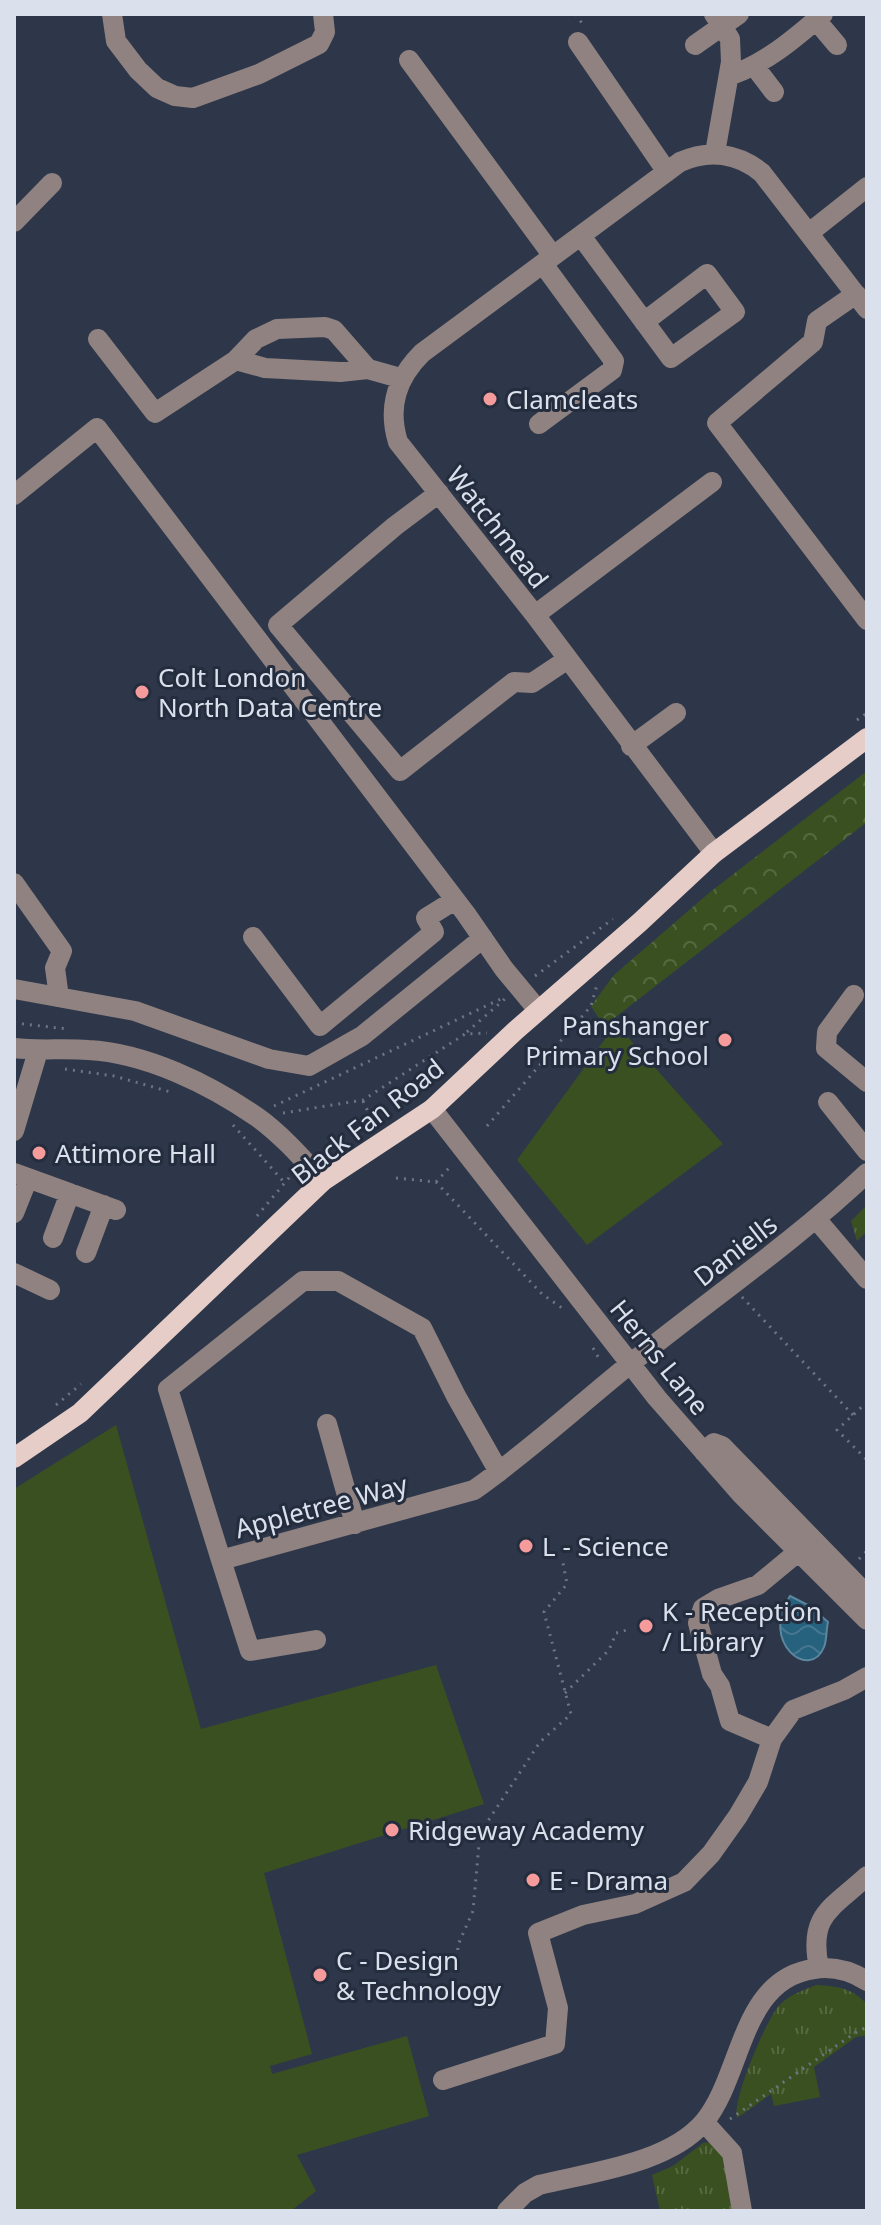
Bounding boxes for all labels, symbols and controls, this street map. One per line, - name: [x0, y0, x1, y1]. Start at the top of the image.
- place label: Clamcleats: [506, 381, 638, 417]
- marker: Clamcleats: [481, 390, 499, 408]
- street label: Watchmead: [439, 458, 557, 596]
- place label: Colt London North Data Centre: [158, 659, 382, 725]
- marker: Colt London North Data Centre: [133, 683, 151, 701]
- place label: Panshanger Primary School: [525, 1007, 709, 1073]
- marker: Panshanger Primary School: [716, 1031, 734, 1049]
- street label: Black Fan Road: [283, 1050, 451, 1192]
- place label: Attimore Hall: [55, 1135, 216, 1171]
- marker: Attimore Hall: [30, 1144, 48, 1162]
- street label: Daniells: [686, 1206, 784, 1294]
- street label: Herns Lane: [602, 1292, 718, 1422]
- street label: Appletree Way: [231, 1465, 412, 1546]
- place label: L - Science: [542, 1528, 669, 1564]
- marker: L - Science: [517, 1537, 535, 1555]
- place label: K - Reception / Library: [662, 1593, 822, 1659]
- marker: K - Reception / Library: [637, 1617, 655, 1635]
- place label: Ridgeway Academy: [408, 1812, 645, 1848]
- marker: Ridgeway Academy: [383, 1821, 401, 1839]
- place label: E - Drama: [549, 1862, 668, 1898]
- marker: E - Drama: [524, 1871, 542, 1889]
- place label: C - Design & Technology: [336, 1942, 502, 2008]
- marker: C - Design & Technology: [311, 1966, 329, 1984]

